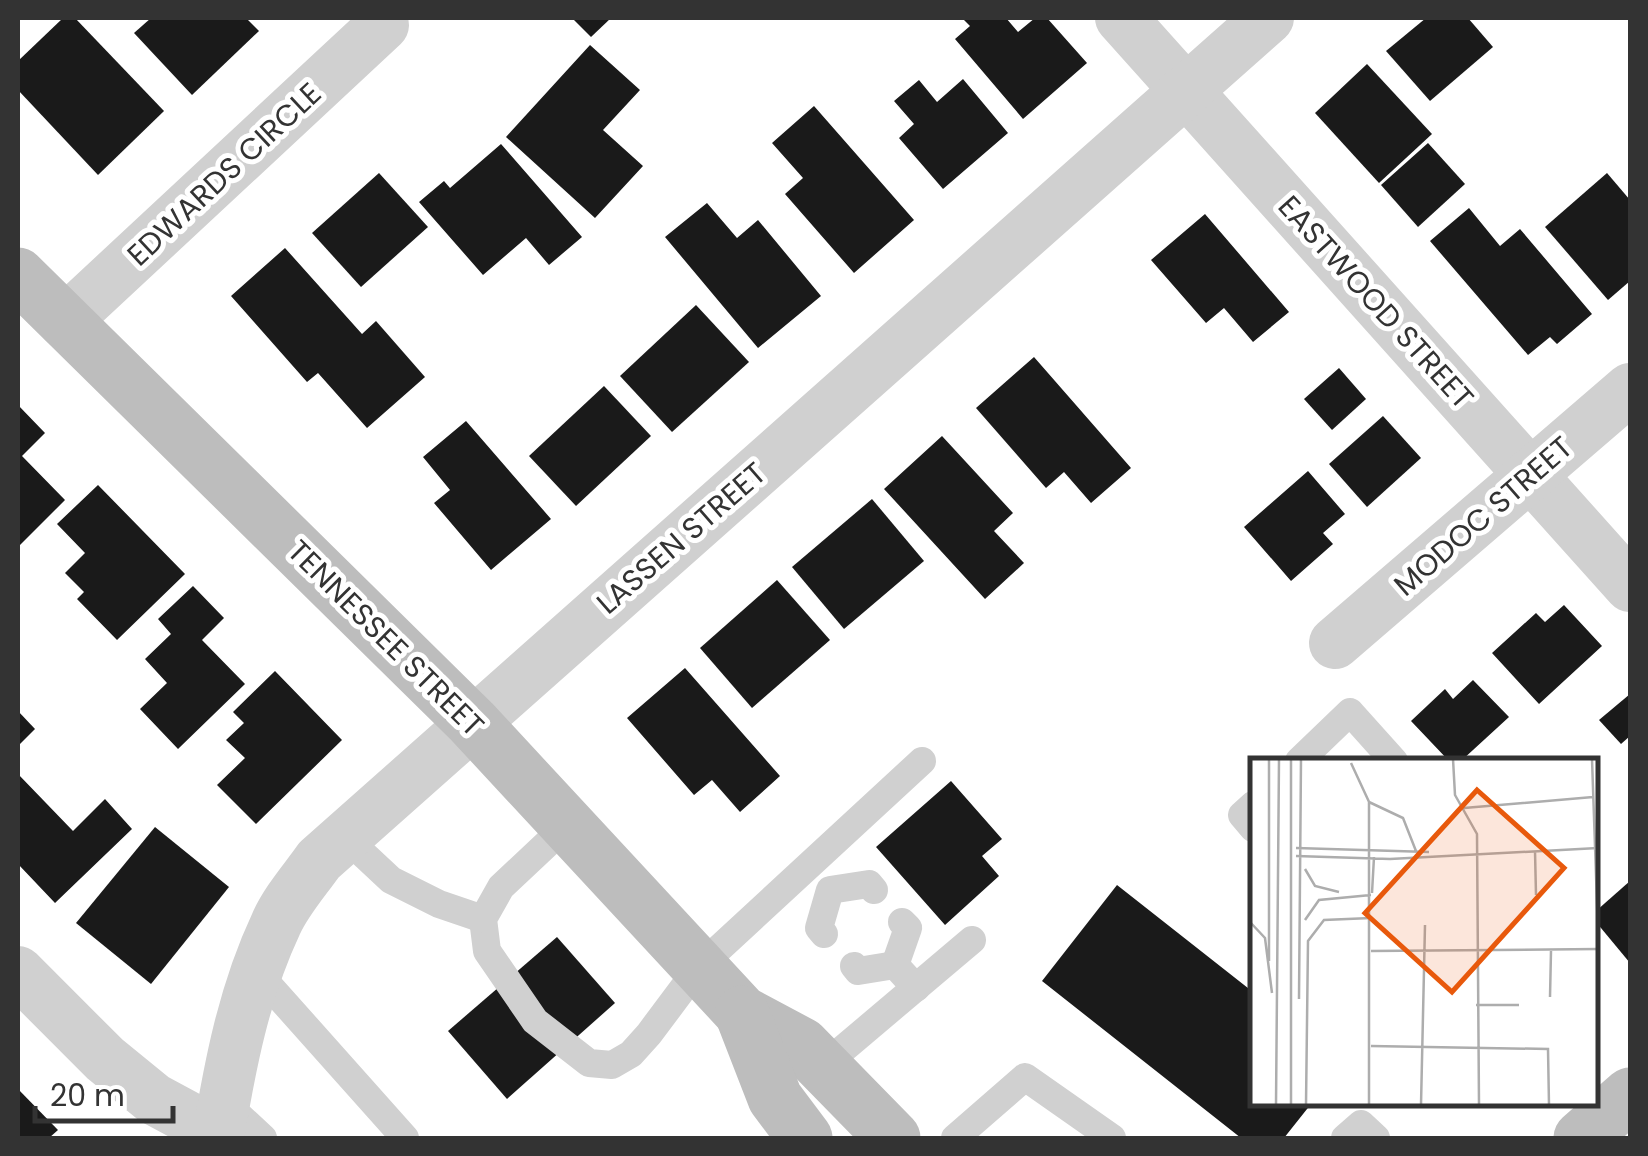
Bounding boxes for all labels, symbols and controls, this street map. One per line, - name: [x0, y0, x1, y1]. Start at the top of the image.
- street label: EDWARDS CIRCLE: [117, 73, 331, 275]
- street label: EASTWOOD STREET: [1268, 186, 1484, 418]
- street label: MODOC STREET: [1384, 426, 1582, 606]
- street label: LASSEN STREET: [587, 452, 775, 624]
- street label: TENNESSEE STREET: [278, 530, 494, 746]
- inset map: [1250, 758, 1598, 1106]
- scale bar: [35, 1061, 172, 1123]
- text: 20 m: [50, 1074, 125, 1117]

